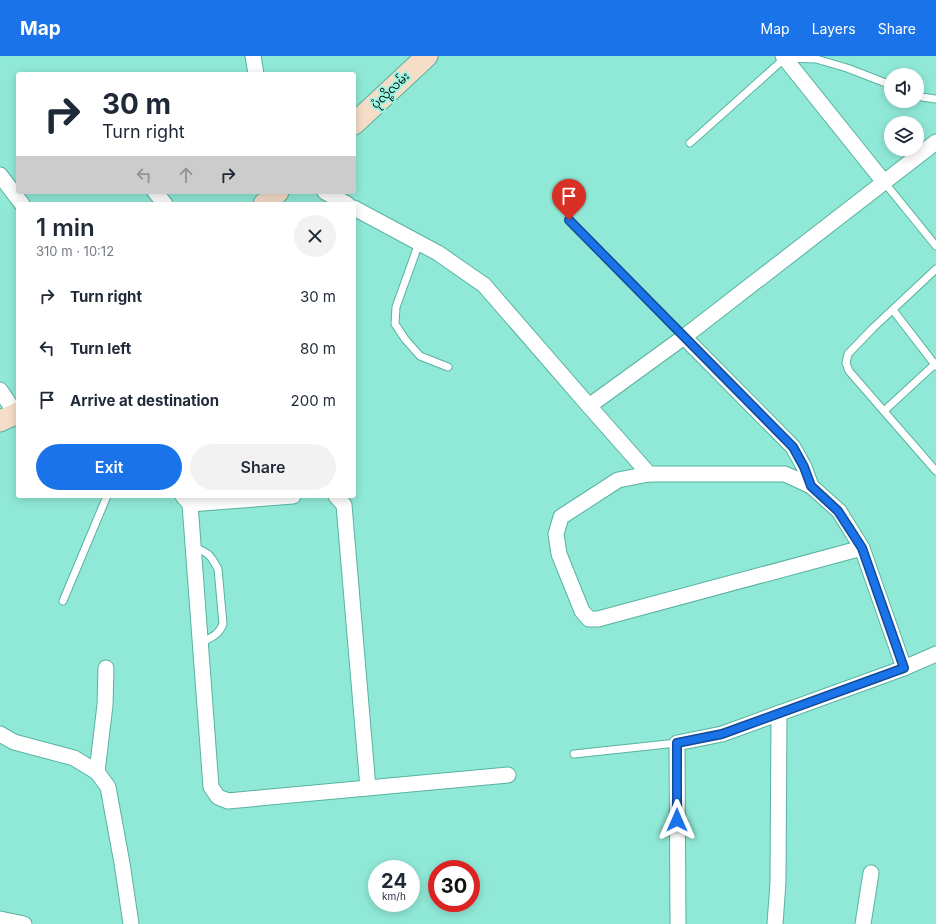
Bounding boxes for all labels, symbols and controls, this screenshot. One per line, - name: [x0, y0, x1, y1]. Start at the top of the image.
- text: Map: [20, 17, 61, 40]
- text: Map: [761, 20, 790, 37]
- text: Layers: [812, 20, 856, 37]
- text: Share: [878, 20, 916, 37]
- street label: ပုံလို့လမ်း: [367, 68, 414, 114]
- map controls: [884, 68, 924, 156]
- button: sound: [884, 68, 924, 108]
- text: 30 m: [102, 87, 171, 121]
- icon: right: [36, 88, 88, 140]
- button: layers: [884, 116, 924, 156]
- text: Turn right: [102, 121, 185, 142]
- icon: left: [133, 164, 155, 186]
- icon: ahead: [175, 164, 197, 186]
- icon: right: [217, 164, 239, 186]
- pin: [552, 179, 586, 220]
- icon: arrive: [558, 185, 580, 207]
- text: 1 min: [36, 213, 95, 242]
- button: close: [294, 215, 336, 257]
- text: 310 m · 10:12: [36, 243, 114, 259]
- icon: right: [36, 285, 58, 307]
- text: Turn right: [70, 287, 142, 306]
- text: 30 m: [300, 287, 336, 306]
- icon: left: [36, 337, 58, 359]
- text: Turn left: [70, 339, 131, 358]
- text: 80 m: [300, 339, 336, 358]
- icon: arrive: [36, 389, 58, 411]
- text: Arrive at destination: [70, 391, 219, 410]
- text: 200 m: [291, 391, 336, 410]
- button: Exit: [36, 444, 182, 490]
- button: Share: [190, 444, 336, 490]
- position arrow: [656, 799, 698, 841]
- speed limit sign: 30: [428, 860, 480, 912]
- text: 24: [381, 869, 407, 893]
- text: km/h: [382, 890, 406, 902]

